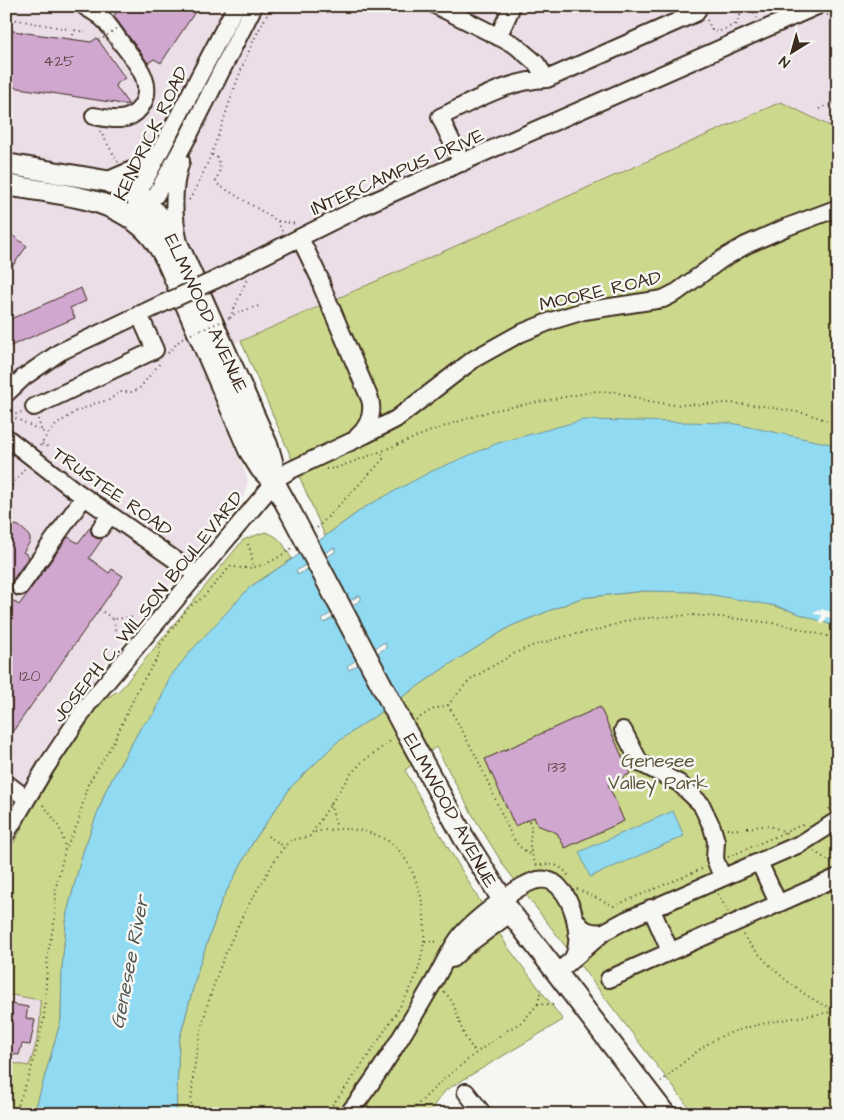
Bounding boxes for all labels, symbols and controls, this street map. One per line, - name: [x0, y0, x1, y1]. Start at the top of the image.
- north arrow: [766, 28, 816, 78]
- house number: 425: [43, 50, 75, 72]
- text: N: [775, 51, 794, 72]
- street label: KENDRICK ROAD: [107, 62, 196, 206]
- street label: INTERCAMPUS DRIVE: [307, 122, 489, 223]
- street label: ELMWOOD AVENUE: [157, 230, 254, 398]
- street label: MOORE ROAD: [537, 264, 664, 319]
- street label: TRUSTEE ROAD: [47, 441, 178, 544]
- street label: JOSEPH C. WILSON BOULEVARD: [46, 485, 250, 728]
- house number: 120: [19, 665, 41, 687]
- street label: ELMWOOD AVENUE: [396, 729, 503, 893]
- park label: Genesee Valley Park: [608, 748, 708, 798]
- house number: 133: [548, 756, 566, 778]
- water label: Genesee River: [103, 891, 157, 1031]

